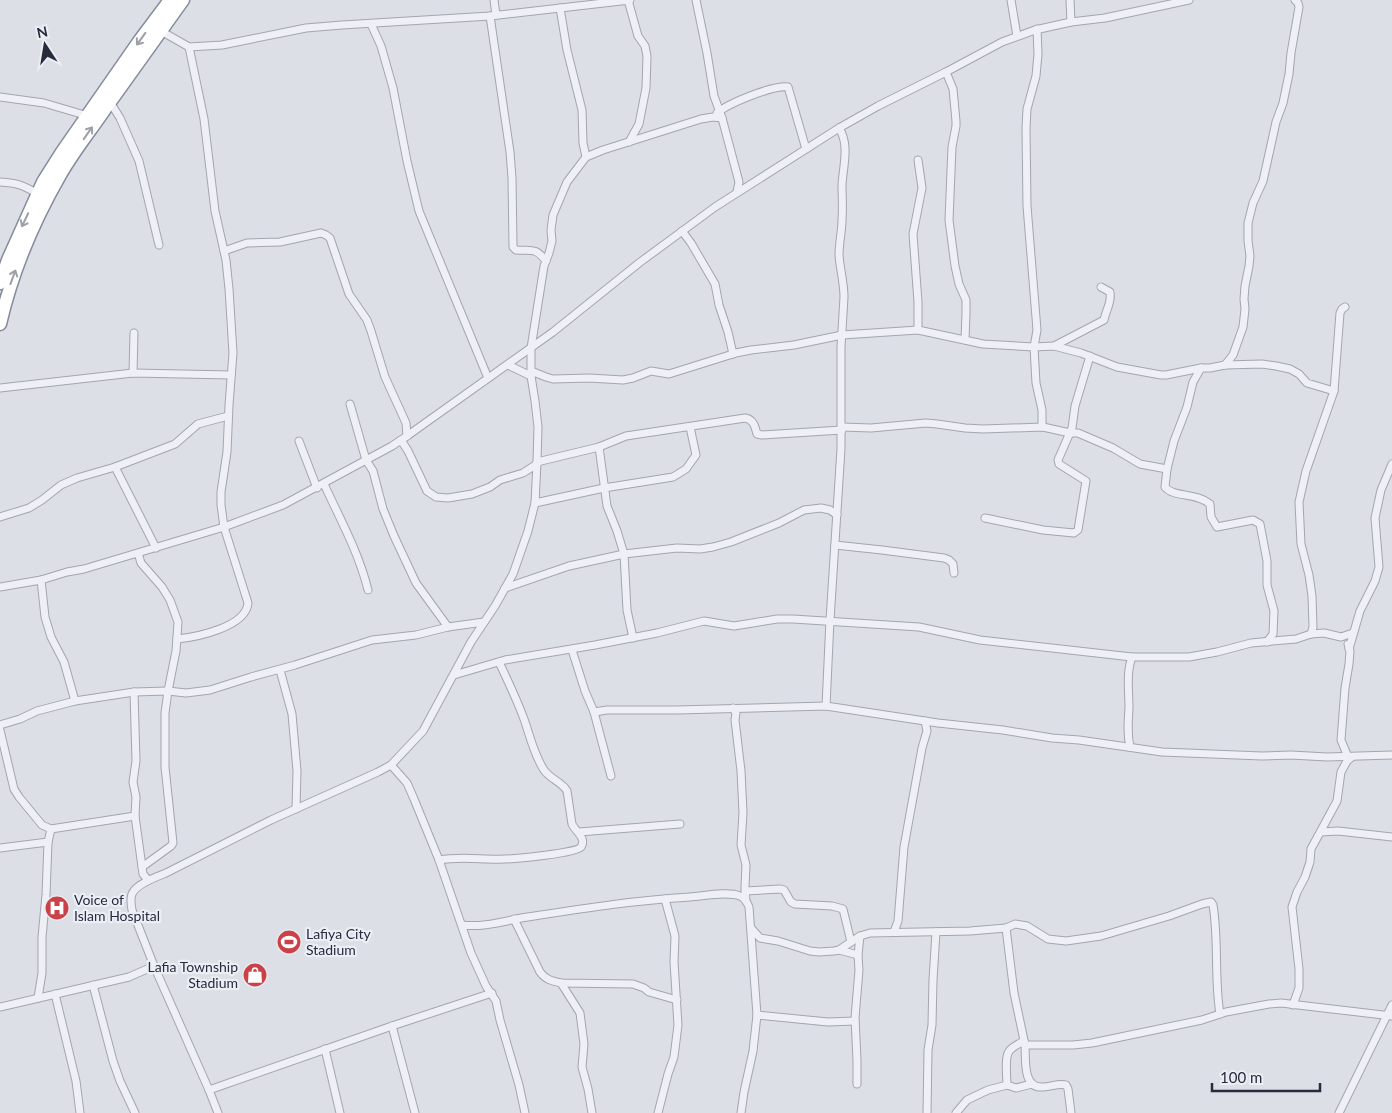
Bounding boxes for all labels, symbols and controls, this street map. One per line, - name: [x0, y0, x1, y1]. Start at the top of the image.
- north arrow: [20, 20, 70, 70]
- text: N: [35, 22, 49, 41]
- one-way arrow: [136, 32, 146, 46]
- one-way arrow: [83, 127, 93, 141]
- one-way arrow: [20, 212, 30, 227]
- one-way arrow: [9, 270, 18, 285]
- place label: Voice of Islam Hospital: [74, 891, 160, 924]
- hospital icon: Voice of Islam Hospital: [44, 895, 70, 921]
- place label: Lafiya City Stadium: [306, 925, 371, 958]
- sports icon: Lafiya City Stadium: [276, 929, 302, 955]
- place label: Lafia Township Stadium: [148, 958, 238, 991]
- shop icon: Lafia Township Stadium: [242, 962, 268, 988]
- scale bar: [1212, 1060, 1320, 1092]
- text: 100 m: [1220, 1068, 1262, 1086]

